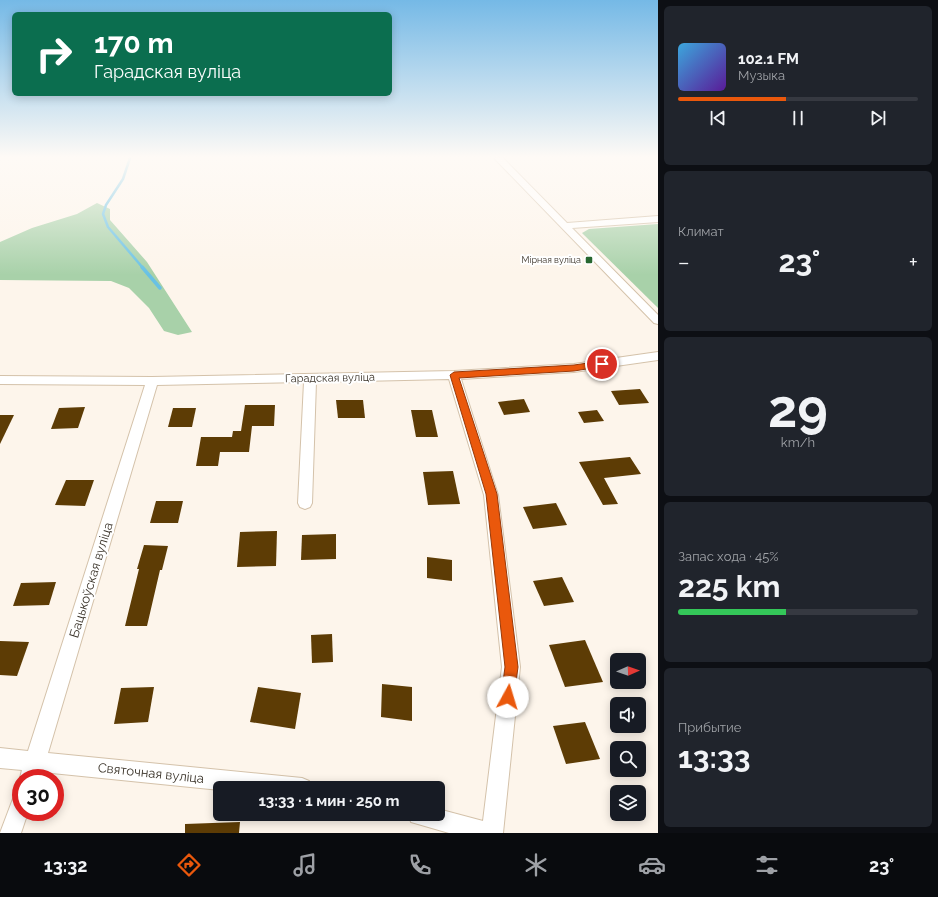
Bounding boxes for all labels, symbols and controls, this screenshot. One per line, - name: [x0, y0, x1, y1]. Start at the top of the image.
- text: 170 m: [94, 27, 174, 60]
- icon: right: [28, 28, 80, 80]
- text: 102.1 FM: [738, 50, 799, 68]
- text: Гарадская вуліца: [94, 61, 241, 82]
- text: Музыка: [738, 68, 785, 83]
- icon: previous: [707, 107, 729, 129]
- icon: pause: [787, 107, 809, 129]
- icon: next: [867, 107, 889, 129]
- text: Климат: [678, 224, 724, 239]
- text: 23°: [778, 244, 820, 279]
- text: −: [678, 249, 690, 275]
- text: +: [909, 249, 918, 275]
- place label: Мірная вуліца: [522, 255, 581, 265]
- marker: Мірная вуліца: [584, 255, 594, 265]
- pin: [585, 347, 619, 381]
- icon: arrive: [591, 353, 613, 375]
- street label: Гарадская вуліца: [285, 371, 375, 385]
- text: 29: [768, 378, 828, 439]
- text: km/h: [781, 435, 815, 450]
- street label: Бацькоўская вуліца: [66, 520, 116, 640]
- text: Запас хода · 45%: [678, 549, 779, 564]
- text: 225 km: [678, 569, 780, 604]
- north arrow: [610, 653, 646, 689]
- map controls: [610, 653, 646, 821]
- position arrow: [487, 676, 529, 718]
- button: sound: [610, 697, 646, 733]
- text: Прибытие: [678, 720, 741, 735]
- text: 13:33: [678, 740, 750, 775]
- button: search: [610, 741, 646, 777]
- street label: Святочная вуліца: [97, 760, 205, 786]
- speed limit sign: 30: [12, 769, 64, 821]
- button: layers: [610, 785, 646, 821]
- text: 13:33 · 1 мин · 250 m: [258, 792, 400, 810]
- icon: directions: [175, 851, 203, 879]
- icon: music: [291, 851, 319, 879]
- icon: phone: [406, 851, 434, 879]
- icon: climate: [522, 851, 550, 879]
- icon: car: [638, 851, 666, 879]
- icon: filters: [753, 851, 781, 879]
- text: 13:32: [44, 855, 87, 876]
- text: 23°: [869, 855, 894, 876]

